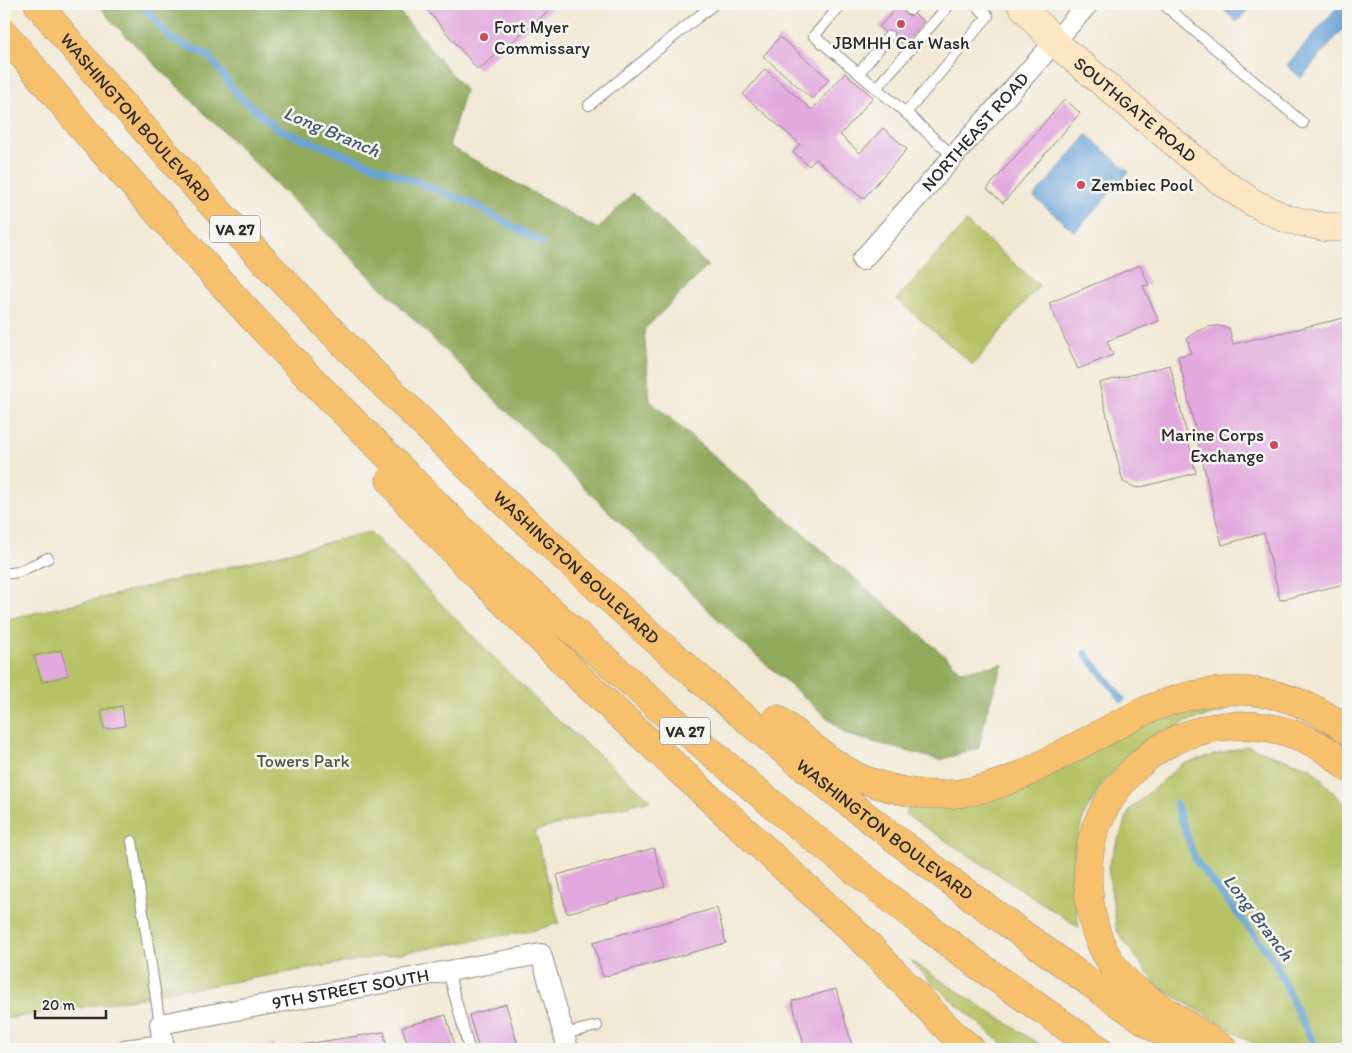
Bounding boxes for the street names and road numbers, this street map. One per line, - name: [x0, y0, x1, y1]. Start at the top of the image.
- street label: WASHINGTON BOULEVARD: [55, 29, 216, 207]
- street label: SOUTHGATE ROAD: [1069, 52, 1201, 167]
- street label: NORTHEAST ROAD: [917, 68, 1034, 196]
- road number: VA 27: [210, 215, 260, 242]
- street label: WASHINGTON BOULEVARD: [489, 486, 664, 649]
- road number: VA 27: [660, 718, 710, 744]
- street label: WASHINGTON BOULEVARD: [792, 754, 978, 905]
- street label: 9TH STREET SOUTH: [270, 964, 431, 1014]

